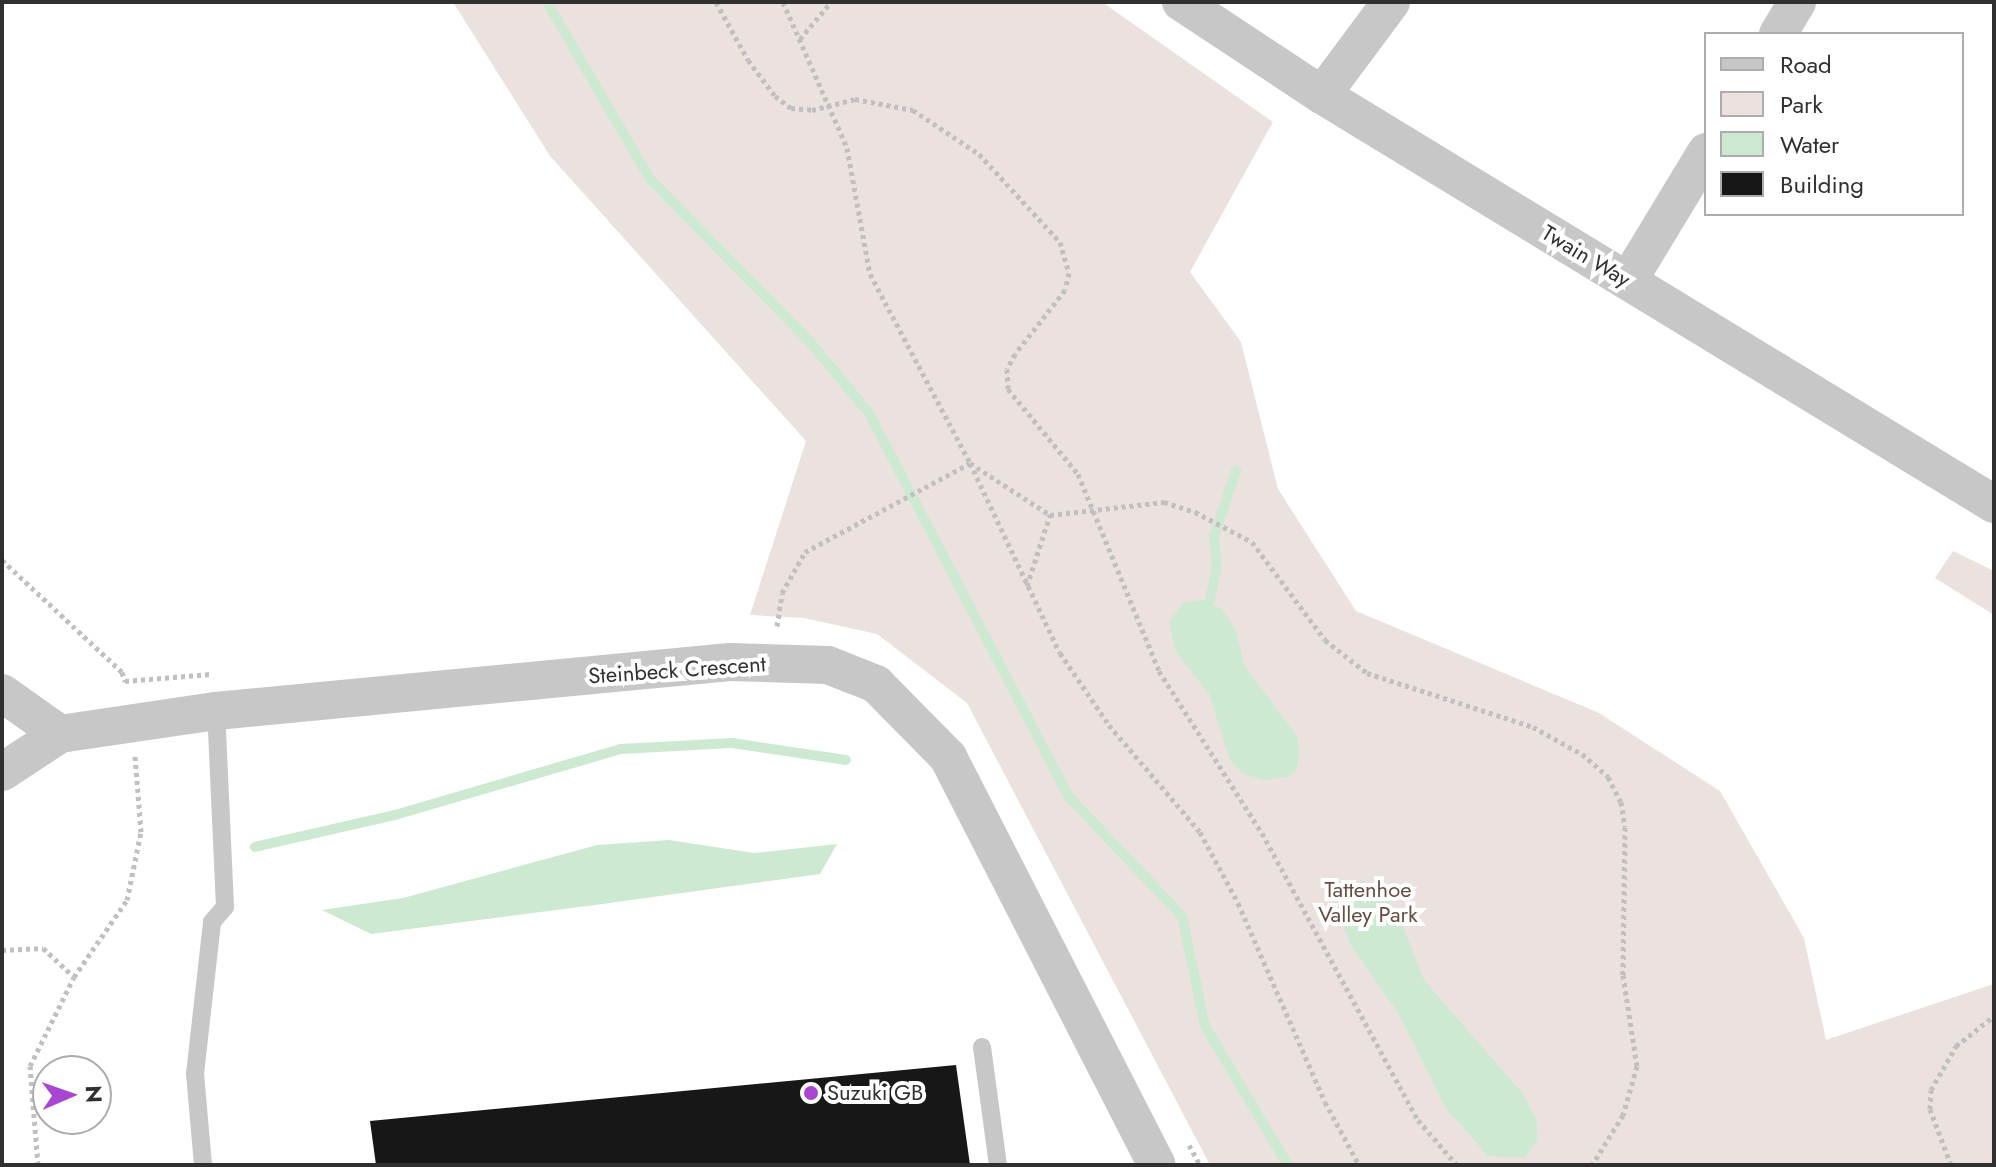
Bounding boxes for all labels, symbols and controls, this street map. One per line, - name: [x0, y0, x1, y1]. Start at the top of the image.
- legend: [1704, 32, 1964, 216]
- text: Road: [1780, 47, 1832, 82]
- text: Park: [1780, 87, 1823, 122]
- text: Water: [1780, 127, 1839, 162]
- text: Building: [1780, 167, 1864, 202]
- street label: Twain Way: [1537, 219, 1635, 293]
- street label: Steinbeck Crescent: [587, 651, 767, 689]
- park label: Tattenhoe Valley Park: [1318, 876, 1418, 928]
- north arrow: [32, 1055, 112, 1135]
- place label: Suzuki GB: [827, 1080, 923, 1106]
- marker: Suzuki GB: [802, 1084, 820, 1102]
- text: N: [78, 1085, 110, 1104]

